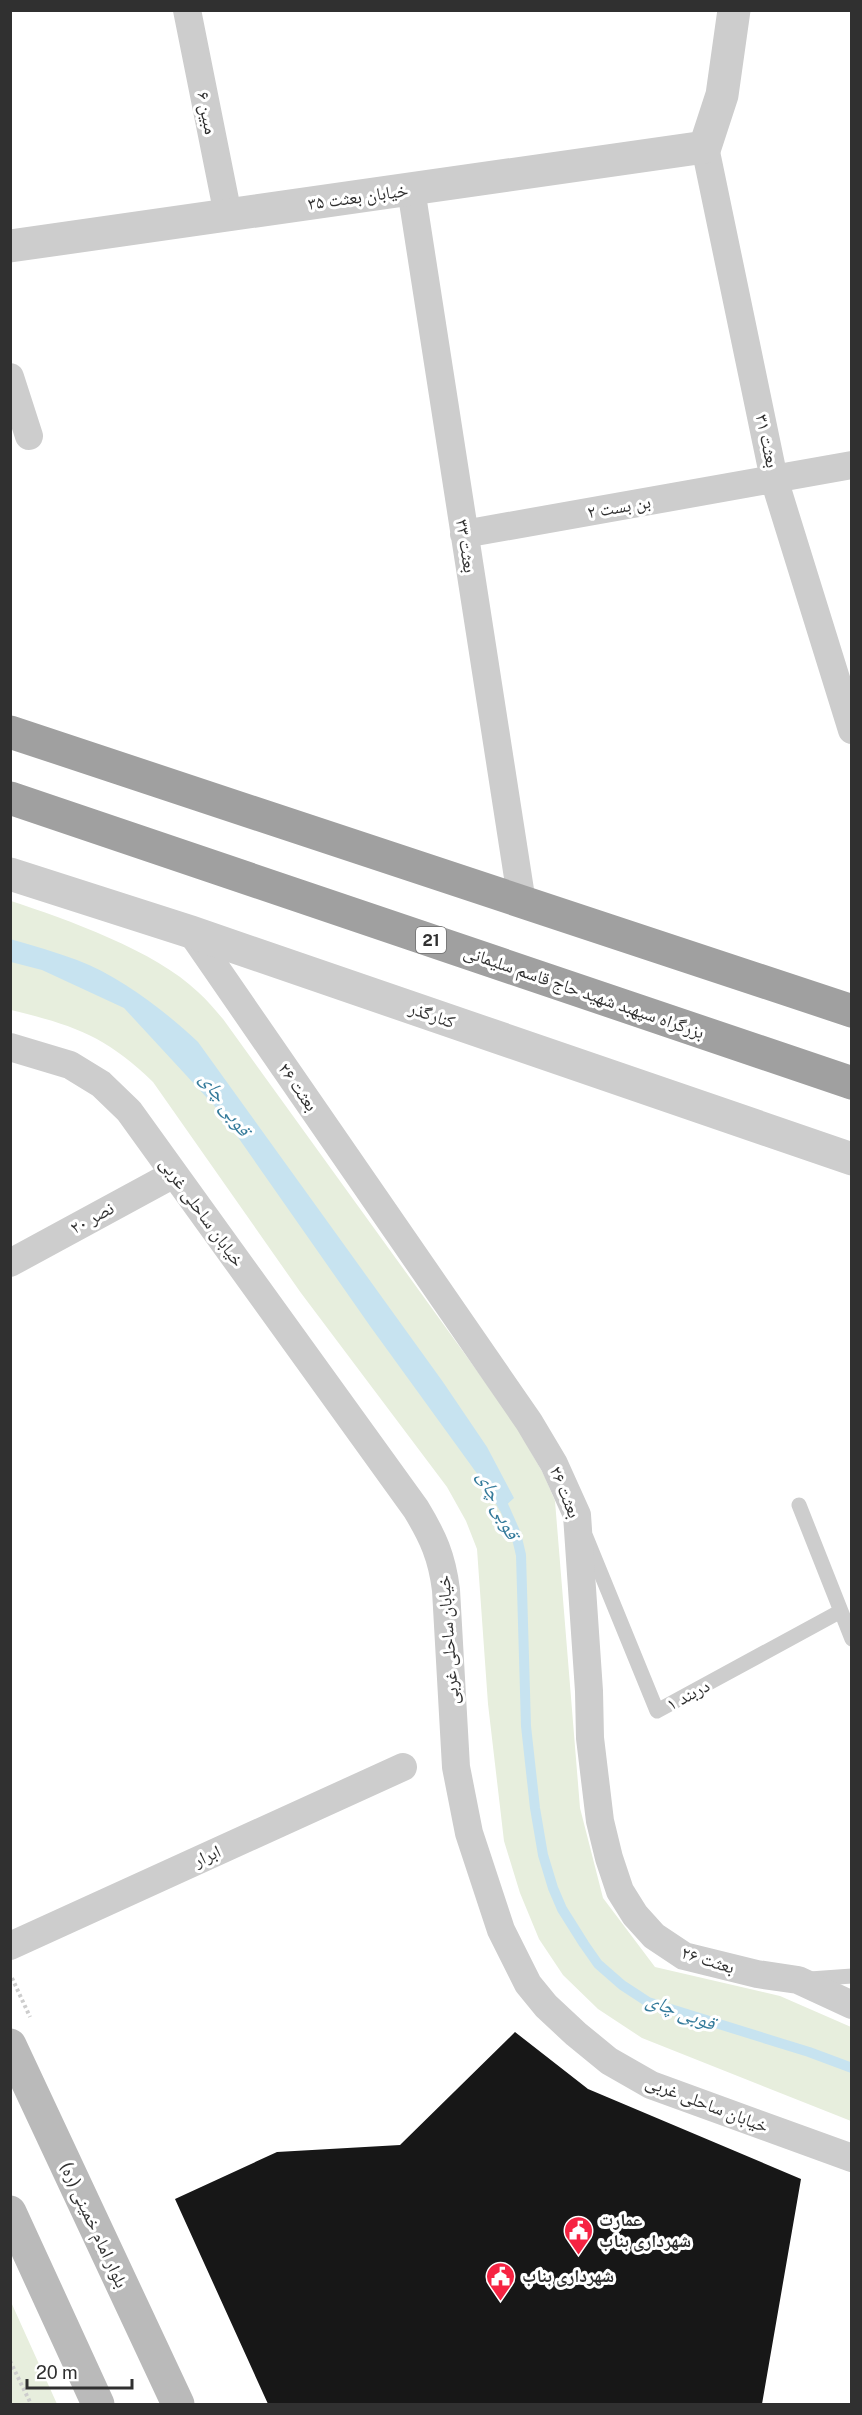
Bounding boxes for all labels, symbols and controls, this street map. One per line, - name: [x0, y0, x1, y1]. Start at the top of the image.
- street label: مبین ۶: [192, 90, 222, 136]
- street label: خیابان بعثت ۳۵: [306, 179, 410, 215]
- street label: بعثت ۳۱: [751, 412, 783, 470]
- street label: بن بست ۲: [586, 491, 652, 523]
- street label: بعثت ۳۳: [451, 518, 481, 574]
- road number: 21: [416, 927, 446, 953]
- street label: بزرگراه سپهبد شهید حاج قاسم سلیمانی: [460, 940, 707, 1045]
- street label: کنارگذر: [405, 997, 458, 1032]
- street label: بعثت ۲۶: [274, 1059, 323, 1115]
- water label: قوبی چای: [195, 1068, 258, 1143]
- street label: خیابان ساحلی غربی: [155, 1153, 249, 1271]
- street label: نصر ۲۰: [66, 1197, 117, 1238]
- street label: بعثت ۲۶: [545, 1463, 585, 1521]
- water label: قوبی چای: [472, 1467, 526, 1545]
- street label: خیابان ساحلی غربی: [433, 1575, 463, 1705]
- street label: دربند ۱: [663, 1675, 713, 1715]
- street label: ابرار: [189, 1840, 224, 1872]
- street label: بعثت ۲۶: [679, 1942, 737, 1978]
- water label: قوبی چای: [643, 1987, 721, 2037]
- street label: خیابان ساحلی غربی: [643, 2071, 771, 2137]
- street label: بلوار امام خمینی (ره): [54, 2159, 133, 2292]
- place label: عمارت شهرداری بناب: [599, 2209, 691, 2252]
- public building icon: عمارت شهرداری بناب: [562, 2214, 594, 2256]
- public building icon: شهرداری بناب: [485, 2260, 517, 2302]
- place label: شهرداری بناب: [522, 2265, 614, 2287]
- scale bar: [27, 2352, 132, 2390]
- text: 20 m: [36, 2362, 78, 2383]

